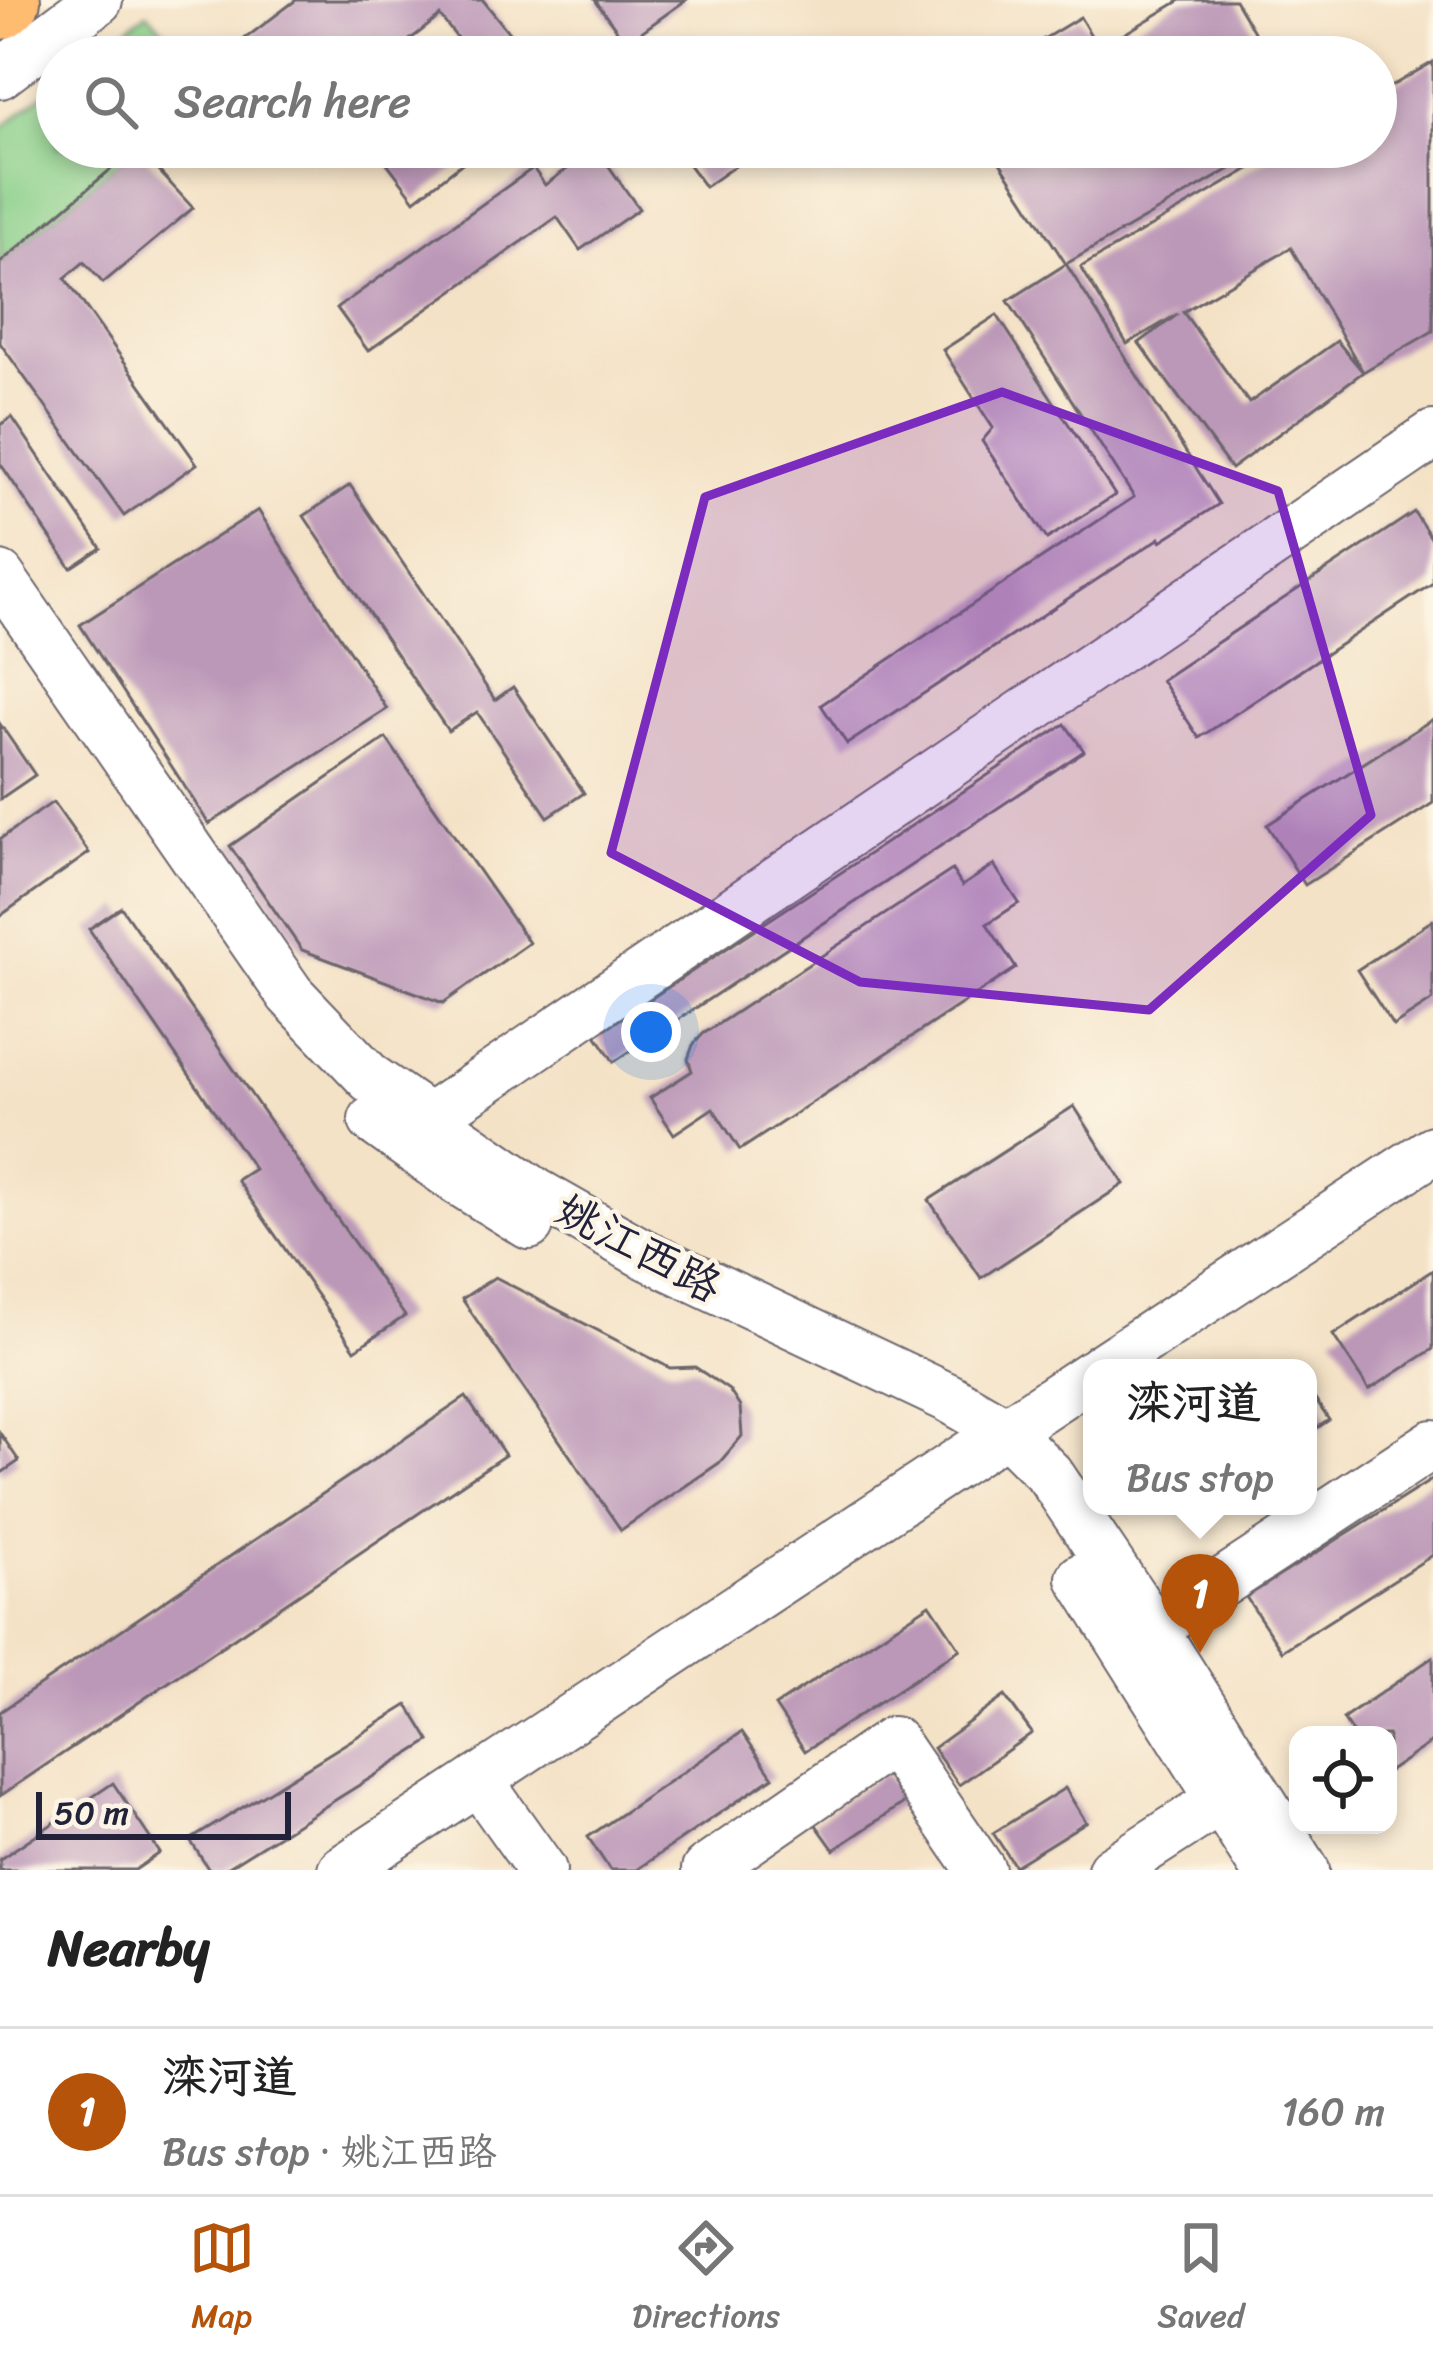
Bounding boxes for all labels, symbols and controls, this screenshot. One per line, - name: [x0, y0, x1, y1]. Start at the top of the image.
- search box: [36, 36, 1397, 168]
- text: Search here: [174, 62, 411, 142]
- icon: search: [78, 69, 144, 135]
- your location: [621, 1002, 681, 1062]
- street label: 姚江西路: [540, 1170, 737, 1325]
- popup: [1083, 1359, 1317, 1515]
- text: 滦河道: [1126, 1363, 1261, 1443]
- text: Bus stop: [1126, 1443, 1274, 1512]
- pin: 1: [1161, 1554, 1239, 1653]
- map controls: [1289, 1726, 1397, 1834]
- button: locate: [1289, 1726, 1397, 1834]
- text: 50 m: [54, 1784, 129, 1842]
- scale bar: [36, 1786, 291, 1839]
- text: Nearby: [48, 1903, 209, 1993]
- text: 滦河道: [162, 2037, 297, 2117]
- text: 1: [79, 2077, 95, 2146]
- text: 160 m: [1281, 2077, 1385, 2146]
- text: Bus stop · 姚江西路: [162, 2117, 496, 2186]
- tab: Map: [189, 2215, 255, 2345]
- tab: Directions: [632, 2215, 780, 2345]
- tab: Saved: [1157, 2215, 1244, 2345]

